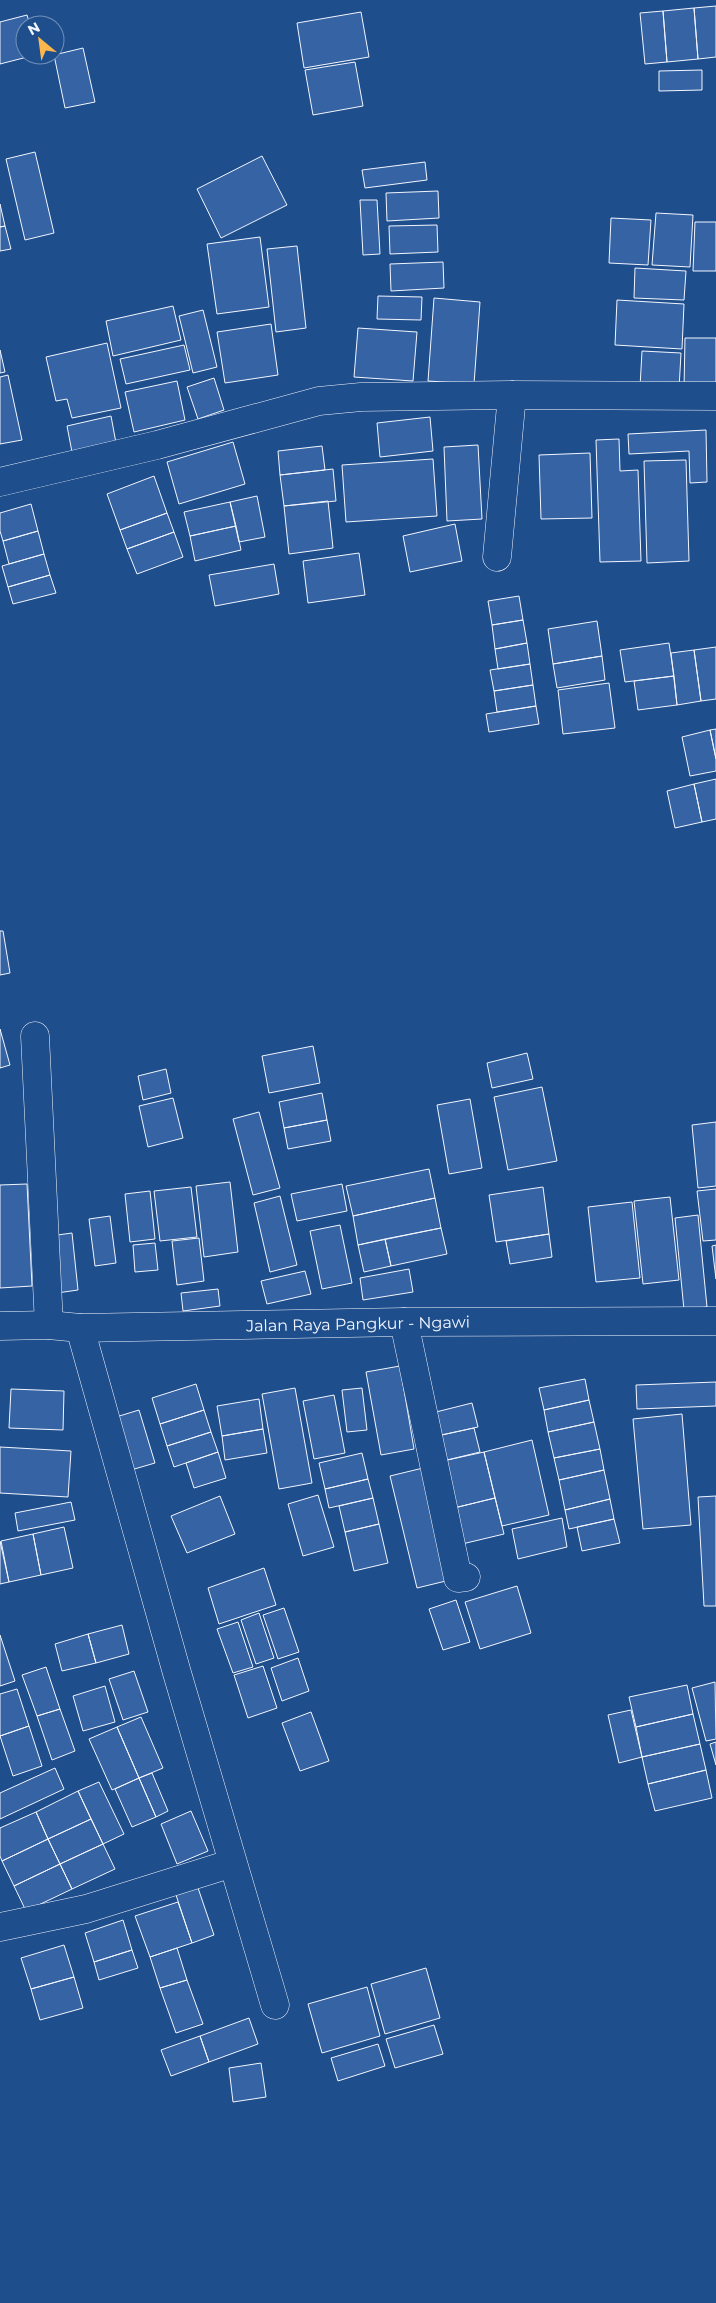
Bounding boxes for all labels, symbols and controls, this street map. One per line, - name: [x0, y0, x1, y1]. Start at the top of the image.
- north arrow: [15, 15, 65, 65]
- text: N: [24, 18, 43, 39]
- street label: Jalan Raya Pangkur - Ngawi: [245, 1313, 470, 1335]

